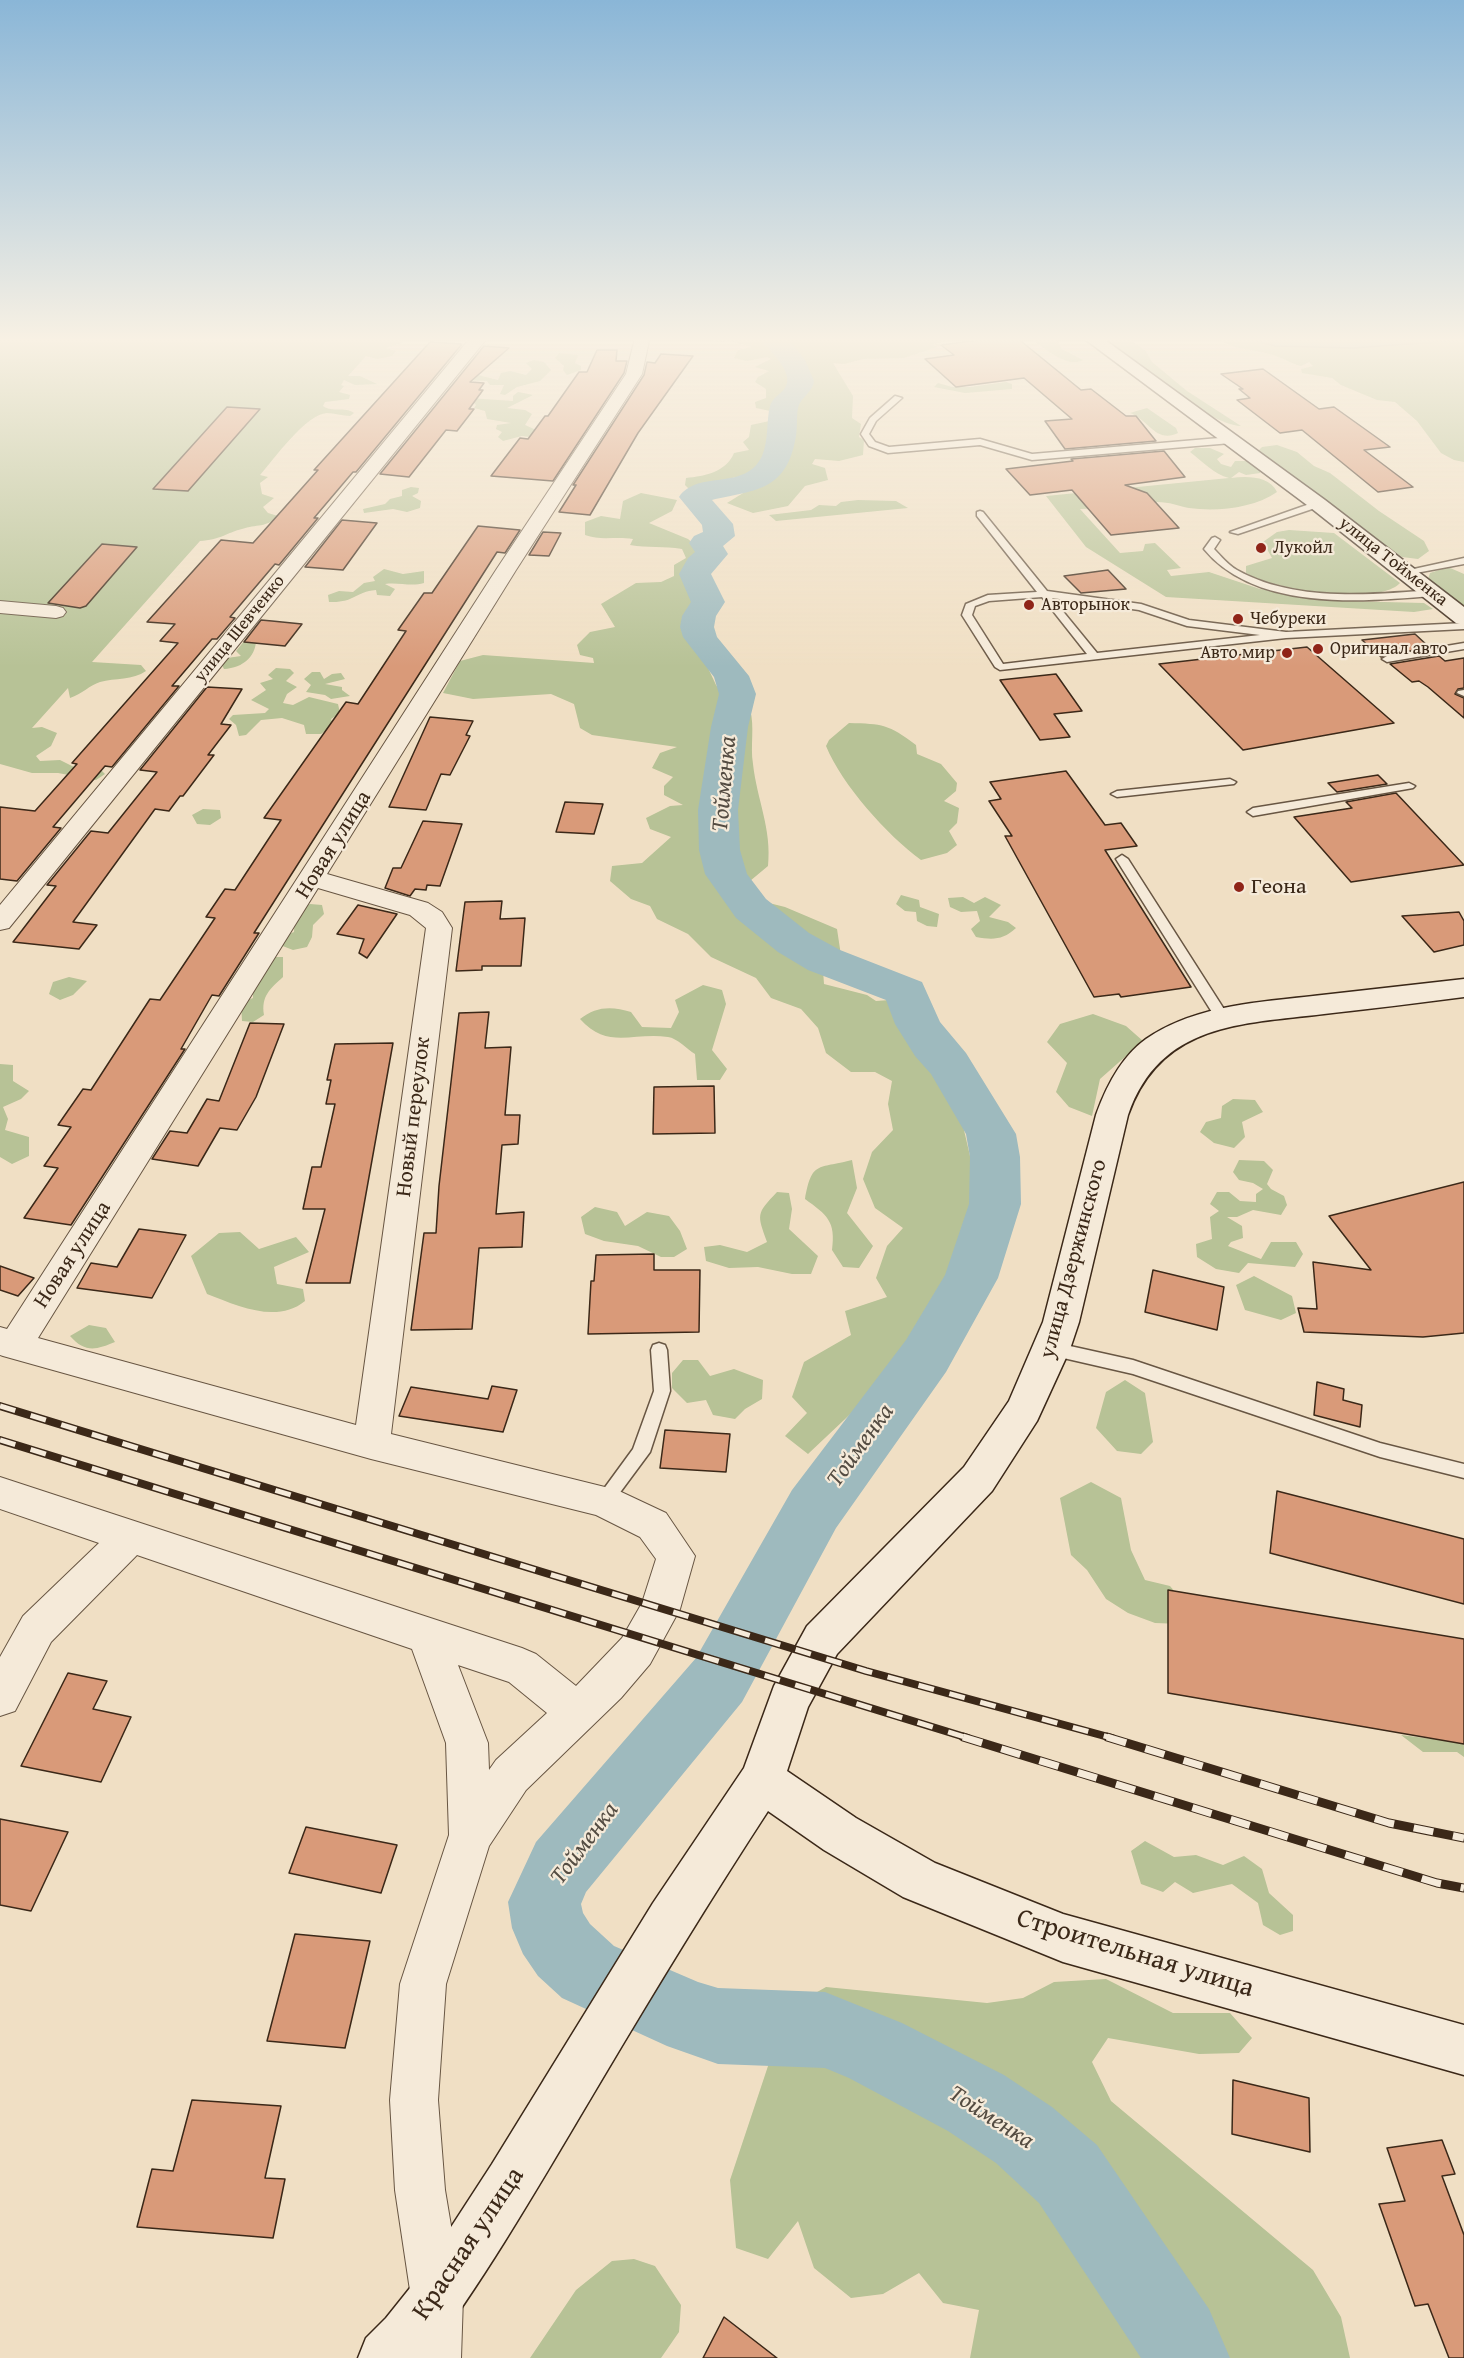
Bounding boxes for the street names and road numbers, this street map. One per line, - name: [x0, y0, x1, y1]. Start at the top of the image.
- street label: улица Тойменка: [1334, 513, 1452, 611]
- street label: улица Шевченко: [190, 571, 290, 687]
- street label: Новая улица: [290, 786, 378, 904]
- street label: Новый переулок: [391, 1036, 437, 1198]
- street label: улица Дзержинского: [1035, 1157, 1113, 1361]
- street label: Новая улица: [29, 1196, 117, 1314]
- street label: Строительная улица: [1012, 1902, 1258, 2006]
- street label: Красная улица: [406, 2162, 532, 2326]

